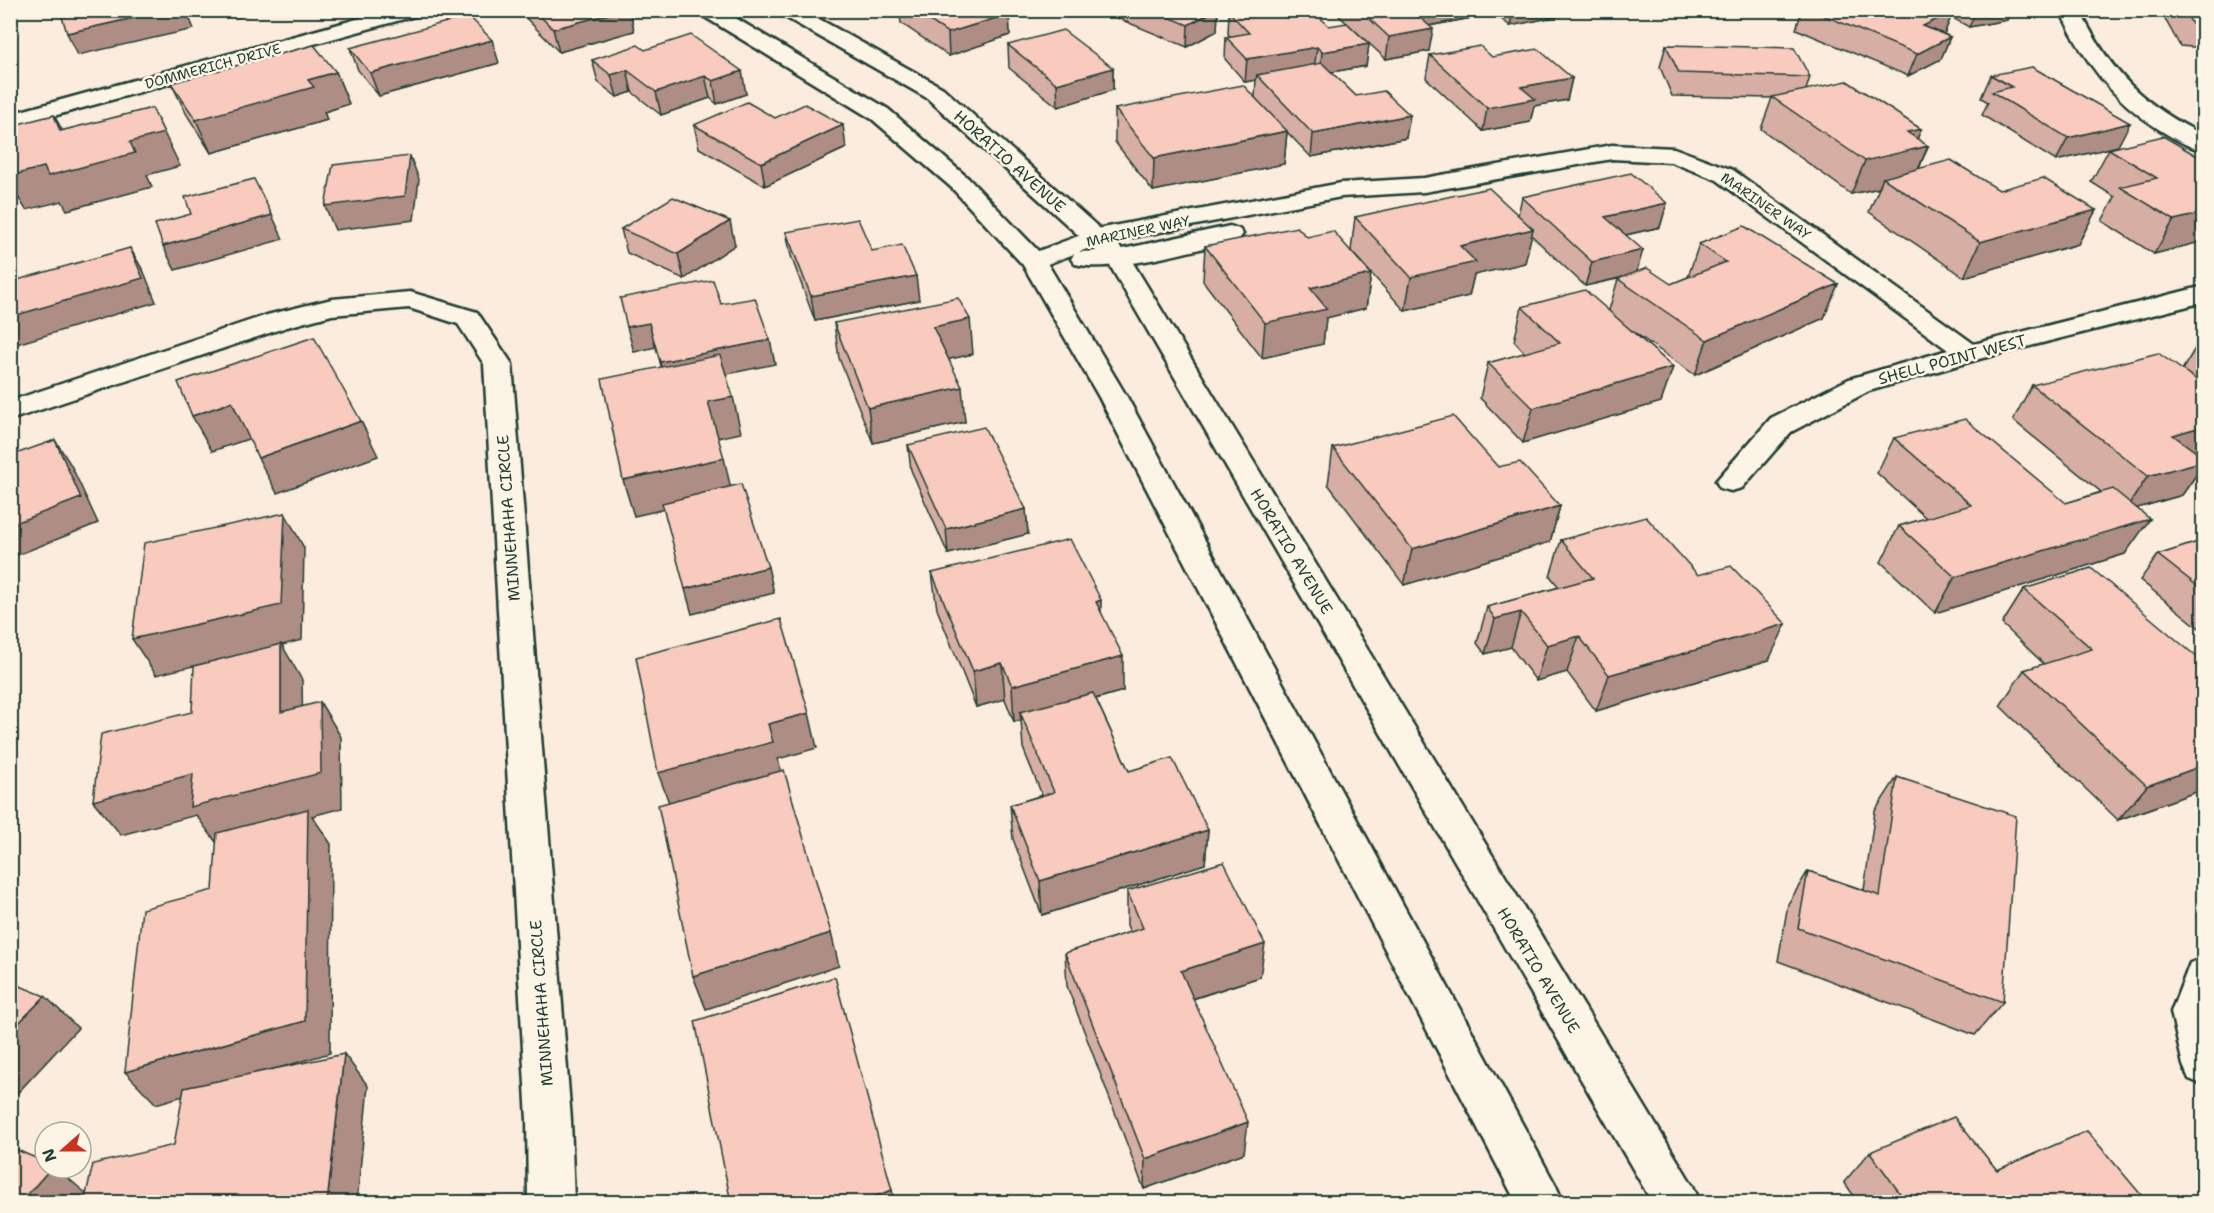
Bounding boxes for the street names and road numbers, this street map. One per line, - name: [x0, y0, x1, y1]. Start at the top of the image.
- street label: DOMMERICH DRIVE: [143, 39, 283, 93]
- street label: HORATIO AVENUE: [949, 105, 1070, 217]
- street label: MARINER WAY: [1718, 168, 1815, 244]
- street label: MARINER WAY: [1084, 211, 1192, 251]
- street label: SHELL POINT WEST: [1876, 330, 2029, 389]
- street label: MINNEHAHA CIRCLE: [492, 434, 525, 602]
- street label: HORATIO AVENUE: [1246, 484, 1338, 618]
- street label: HORATIO AVENUE: [1493, 903, 1585, 1037]
- street label: MINNEHAHA CIRCLE: [525, 919, 558, 1087]

